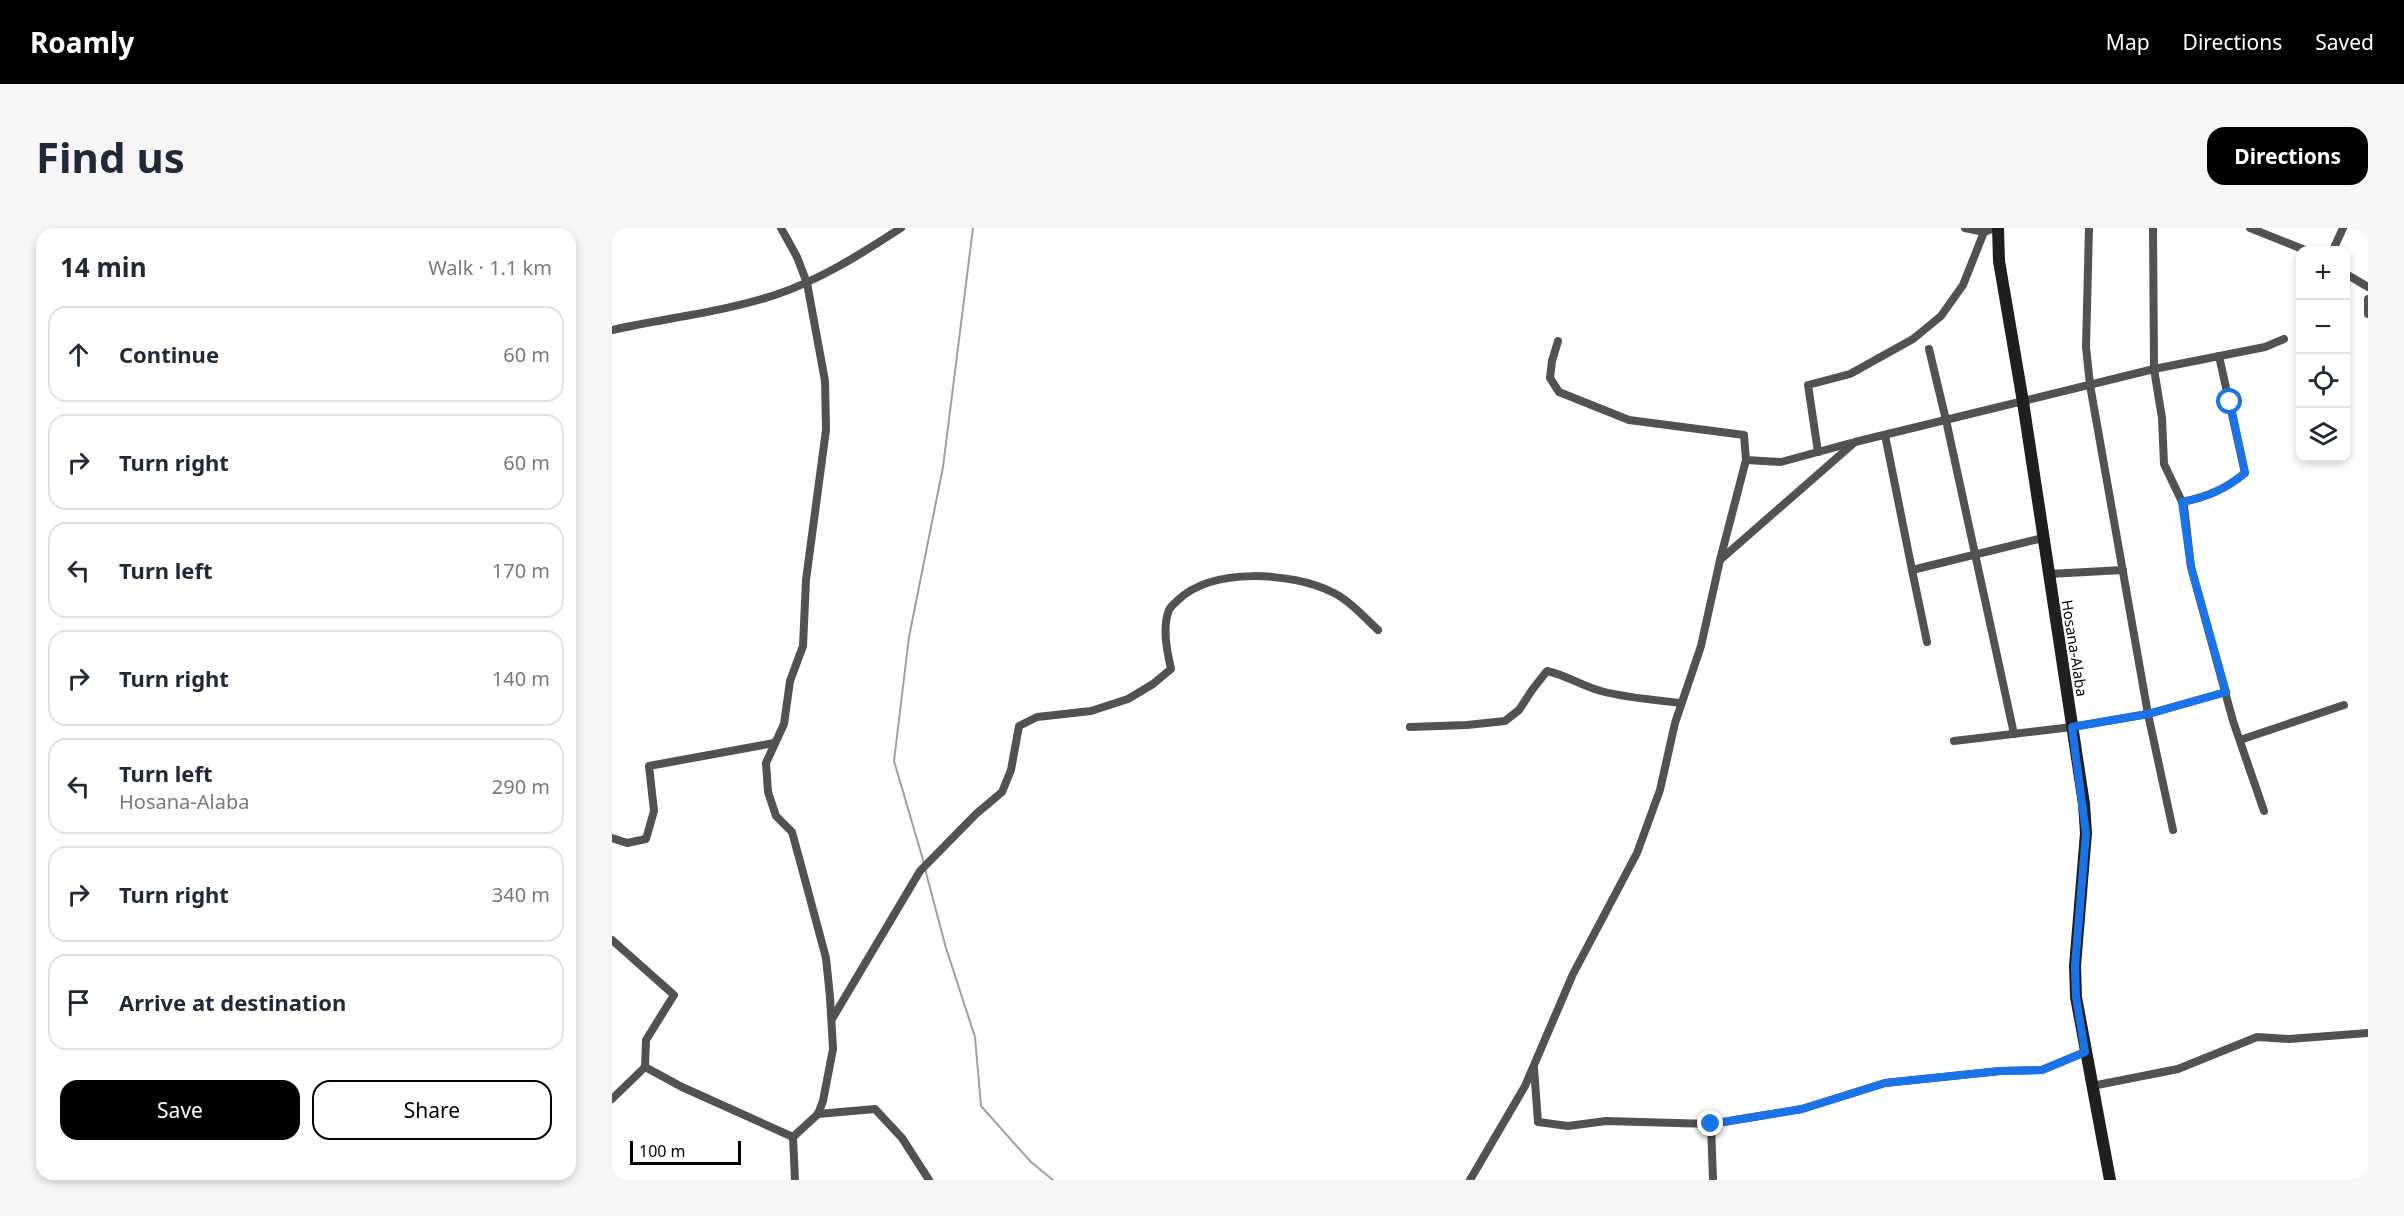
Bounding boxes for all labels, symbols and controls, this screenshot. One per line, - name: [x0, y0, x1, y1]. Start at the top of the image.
- text: Roamly: [30, 23, 134, 61]
- text: Map: [2106, 28, 2150, 56]
- text: Directions: [2183, 28, 2282, 56]
- text: Saved: [2315, 28, 2374, 56]
- button: Directions: [2207, 127, 2368, 185]
- text: Find us: [36, 128, 185, 185]
- map controls: [2296, 246, 2350, 462]
- button: +: [2296, 246, 2350, 300]
- text: 14 min: [60, 249, 147, 285]
- text: Walk · 1.1 km: [428, 254, 552, 281]
- button: −: [2296, 300, 2350, 354]
- icon: ahead: [62, 338, 95, 371]
- text: Continue: [119, 339, 219, 369]
- text: 60 m: [503, 341, 550, 368]
- button: locate: [2296, 354, 2350, 408]
- route start: [2216, 388, 2242, 414]
- button: layers: [2296, 408, 2350, 462]
- icon: right: [62, 446, 95, 479]
- text: Turn right: [119, 447, 229, 477]
- text: 60 m: [503, 449, 550, 476]
- icon: left: [62, 554, 95, 587]
- text: Turn left: [119, 555, 213, 585]
- text: 170 m: [492, 557, 550, 584]
- street label: Hosana-Alaba: [2057, 598, 2093, 698]
- icon: right: [62, 662, 95, 695]
- text: Turn right: [119, 663, 229, 693]
- text: 140 m: [492, 665, 550, 692]
- text: Turn left: [119, 758, 213, 788]
- icon: left: [62, 770, 95, 803]
- text: 290 m: [492, 773, 550, 800]
- text: Hosana-Alaba: [119, 788, 249, 815]
- icon: right: [62, 878, 95, 911]
- text: Turn right: [119, 879, 229, 909]
- text: 340 m: [492, 881, 550, 908]
- icon: arrive: [62, 986, 95, 1019]
- text: Arrive at destination: [119, 987, 346, 1017]
- button: Save: [60, 1080, 300, 1140]
- button: Share: [312, 1080, 552, 1140]
- route end: [1697, 1110, 1723, 1136]
- scale bar: [630, 1138, 741, 1166]
- text: 100 m: [639, 1140, 686, 1162]

